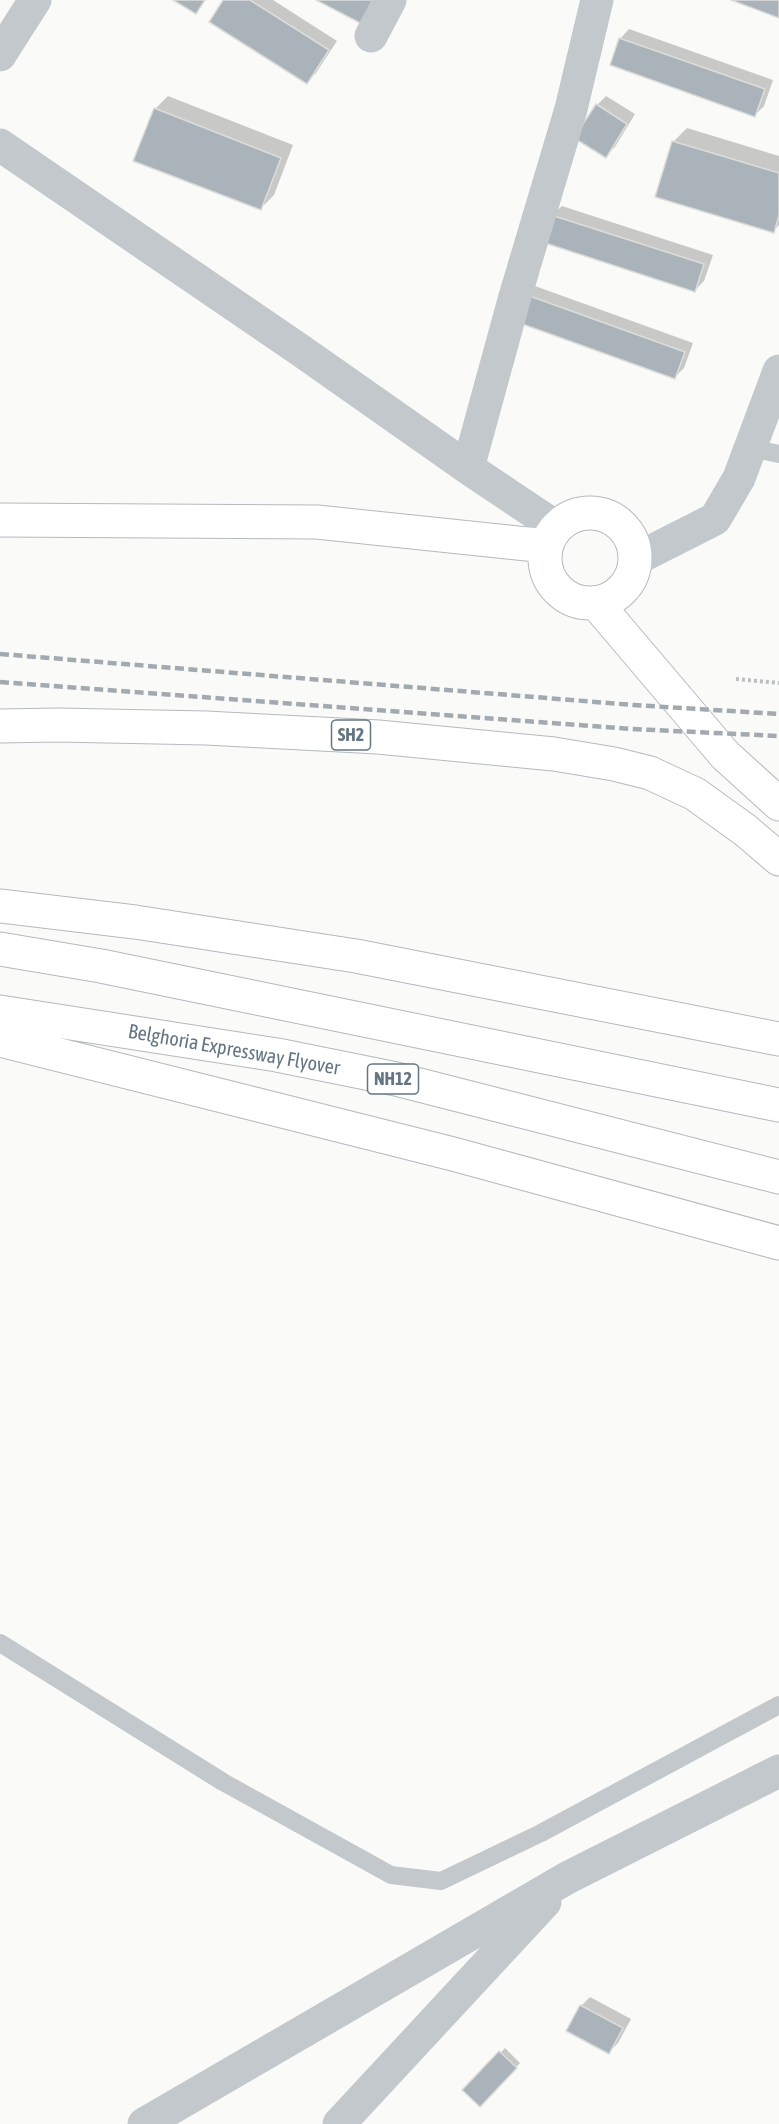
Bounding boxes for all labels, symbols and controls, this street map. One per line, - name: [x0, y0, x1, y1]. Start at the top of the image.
- road number: SH2: [332, 720, 370, 750]
- street label: Belghoria Expressway Flyover: [126, 1020, 342, 1080]
- road number: NH12: [368, 1064, 418, 1094]

